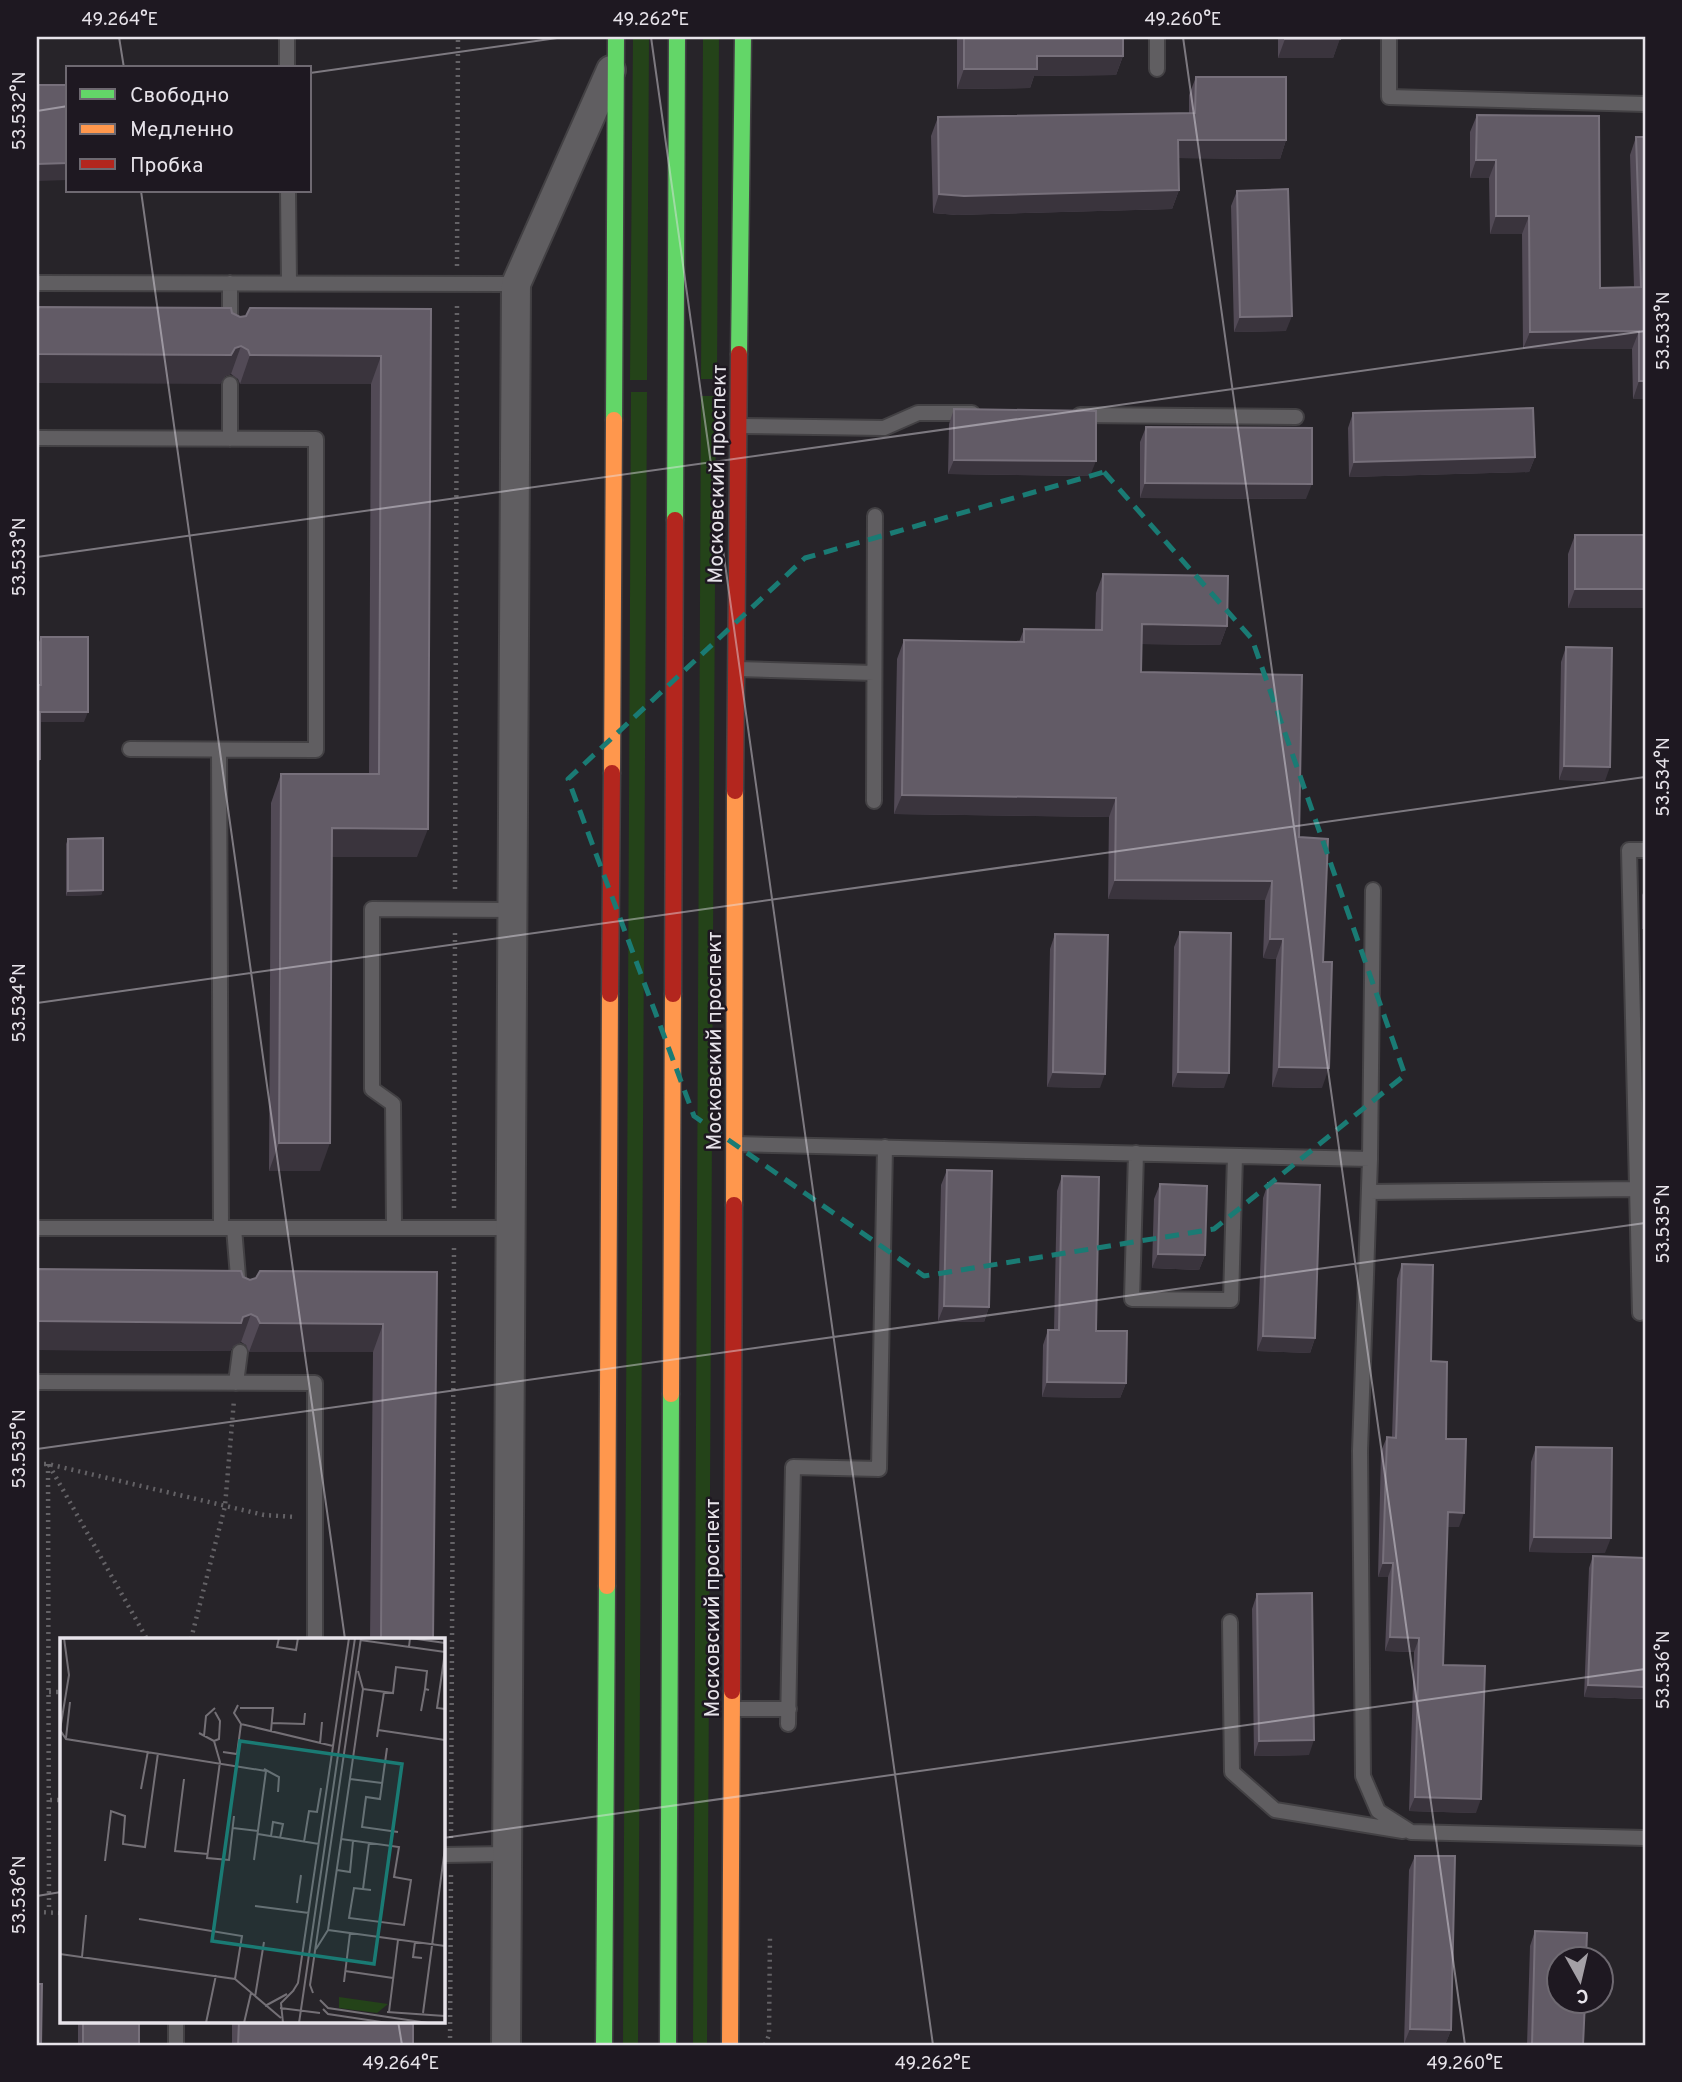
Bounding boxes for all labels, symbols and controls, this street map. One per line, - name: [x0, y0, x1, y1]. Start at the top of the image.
- text: 49.264°E: [82, 9, 158, 32]
- text: 49.262°E: [613, 9, 689, 32]
- text: 49.260°E: [1144, 9, 1222, 32]
- legend: [66, 66, 312, 192]
- text: 53.532°N: [9, 72, 32, 150]
- text: Свободно: [130, 83, 229, 110]
- text: Медленно: [130, 117, 234, 144]
- text: Пробка: [130, 153, 203, 180]
- text: 53.533°N: [1653, 292, 1676, 370]
- street label: Московский проспект: [703, 364, 734, 584]
- text: 53.533°N: [9, 518, 32, 596]
- text: 53.534°N: [1653, 737, 1676, 817]
- street label: Московский проспект: [702, 931, 729, 1151]
- text: 53.534°N: [9, 963, 32, 1043]
- text: 53.535°N: [1653, 1184, 1676, 1264]
- text: 53.535°N: [9, 1409, 32, 1489]
- street label: Московский проспект: [700, 1498, 727, 1718]
- text: 53.536°N: [1653, 1631, 1676, 1709]
- inset map: [60, 1638, 444, 2022]
- text: 53.536°N: [9, 1856, 32, 1934]
- north arrow: [1546, 1946, 1616, 2016]
- text: С: [1574, 1982, 1590, 2008]
- text: 49.264°E: [363, 2053, 439, 2076]
- text: 49.262°E: [895, 2053, 971, 2076]
- text: 49.260°E: [1426, 2053, 1504, 2076]

